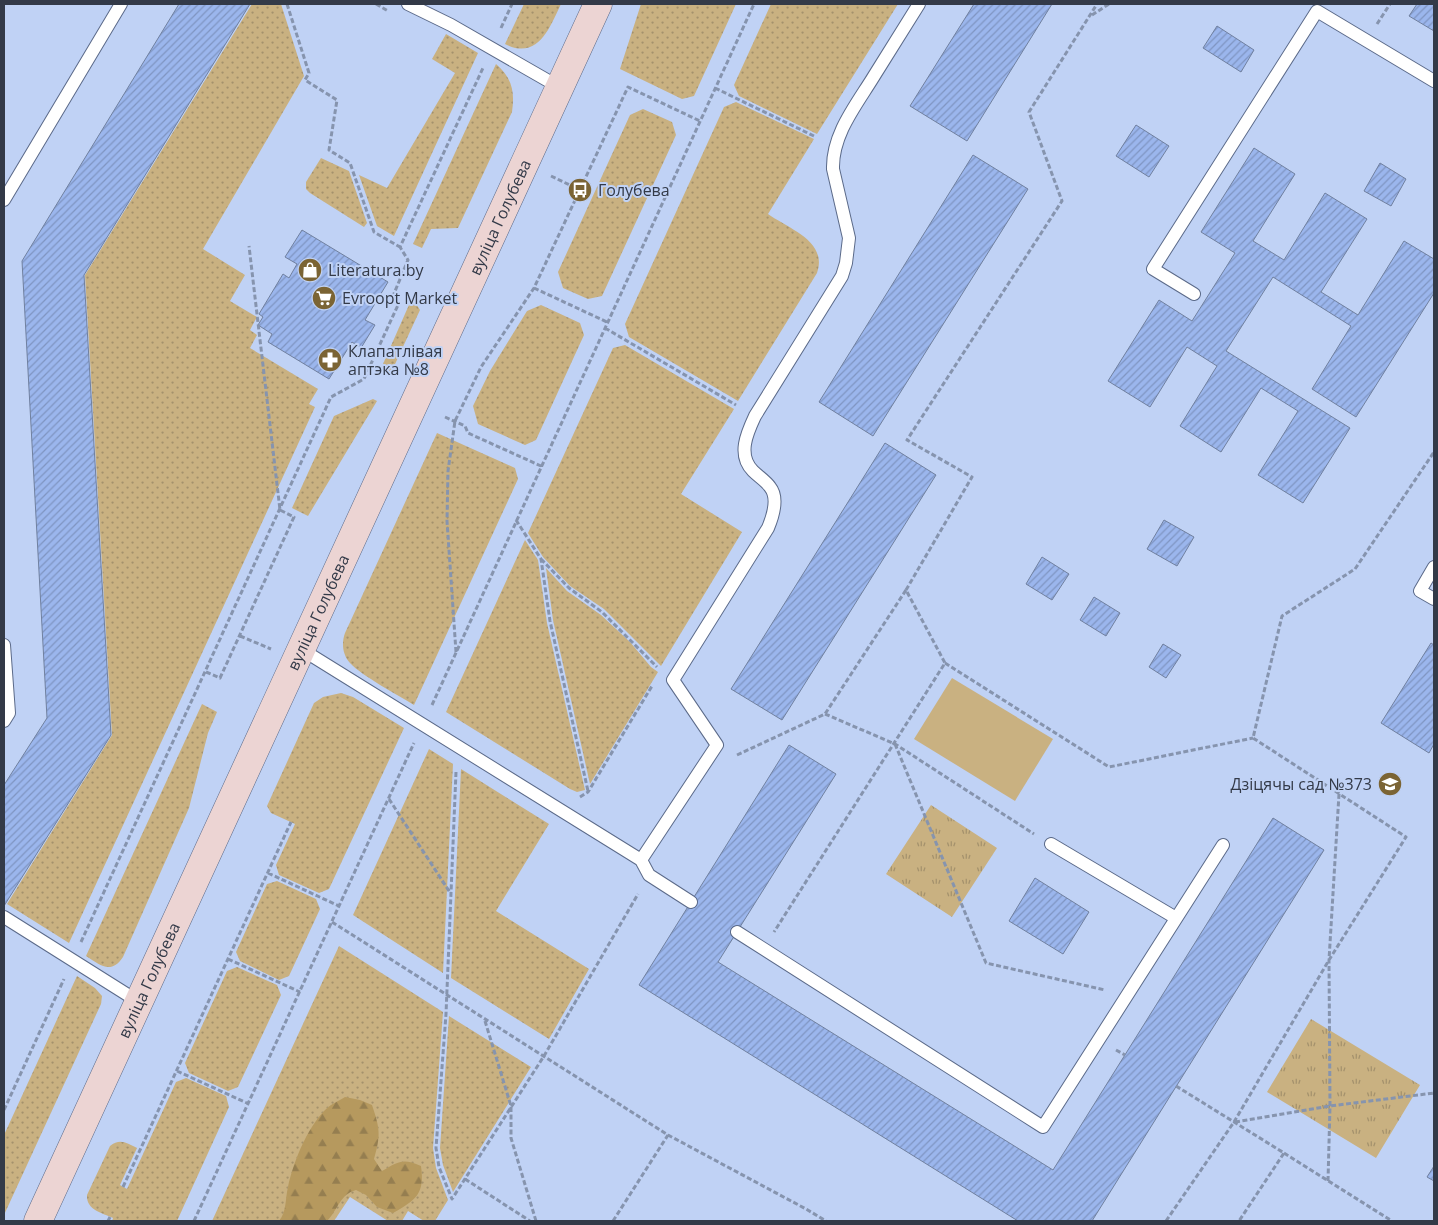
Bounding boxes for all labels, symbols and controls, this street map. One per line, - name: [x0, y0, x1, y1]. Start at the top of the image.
- street label: вуліца Голубева: [464, 156, 536, 279]
- bus stop icon: Голубева: [567, 177, 593, 203]
- place label: Голубева: [598, 179, 670, 201]
- shop icon: Literatura.by: [297, 257, 323, 283]
- place label: Literatura.by: [328, 259, 424, 281]
- supermarket icon: Evroopt Market: [311, 285, 337, 311]
- place label: Evroopt Market: [342, 287, 458, 309]
- place label: Клапатлівая аптэка №8: [348, 340, 442, 380]
- pharmacy icon: Клапатлівая аптэка №8: [317, 347, 343, 373]
- street label: вуліца Голубева: [282, 551, 354, 674]
- school or university icon: Дзіцячы сад №373: [1377, 771, 1403, 797]
- place label: Дзіцячы сад №373: [1231, 773, 1372, 795]
- street label: вуліца Голубева: [113, 919, 185, 1042]

